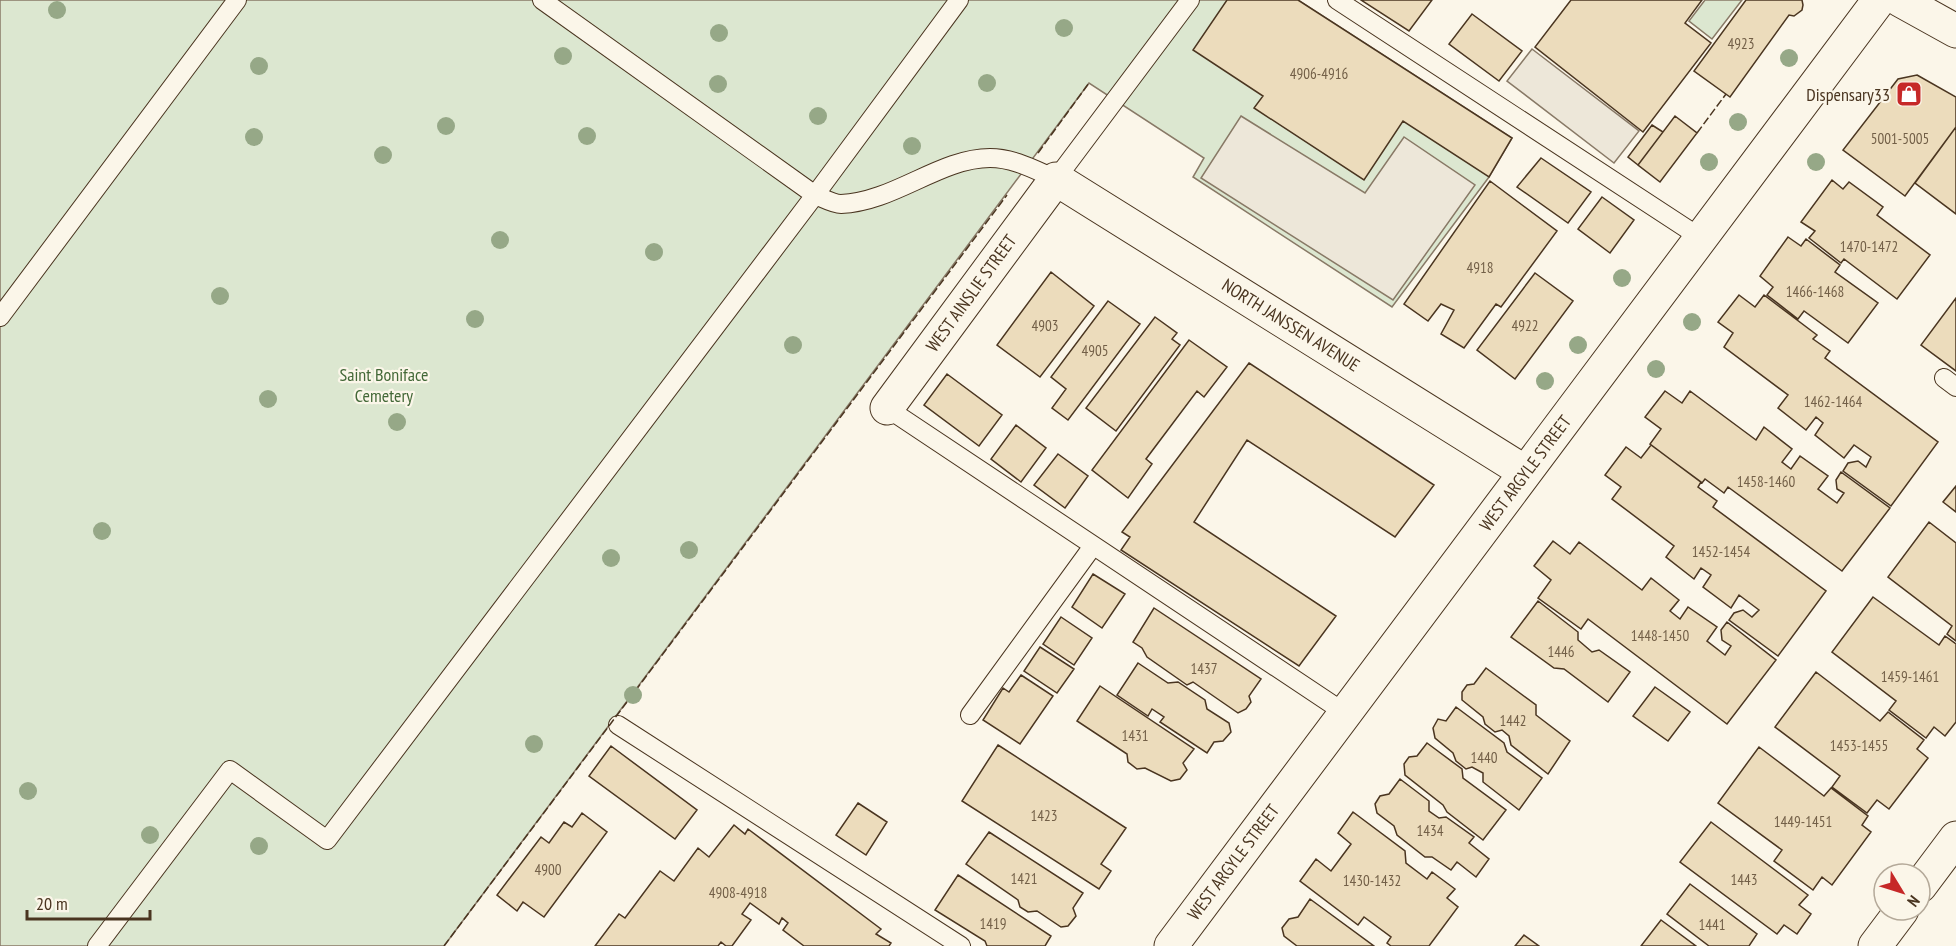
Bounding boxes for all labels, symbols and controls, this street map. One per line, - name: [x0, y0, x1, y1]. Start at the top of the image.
- house number: 4923: [1727, 34, 1755, 53]
- house number: 4906-4916: [1290, 64, 1348, 83]
- shop icon: Dispensary33: [1894, 79, 1924, 109]
- place label: Dispensary33: [1806, 83, 1890, 106]
- house number: 5001-5005: [1871, 129, 1929, 148]
- street label: WEST AINSLIE STREET: [921, 230, 1021, 356]
- house number: 1470-1472: [1840, 237, 1898, 256]
- house number: 4918: [1466, 258, 1494, 277]
- street label: NORTH JANSSEN AVENUE: [1218, 273, 1364, 377]
- house number: 1466-1468: [1786, 282, 1844, 301]
- house number: 4903: [1031, 316, 1059, 335]
- house number: 4922: [1511, 316, 1539, 335]
- house number: 4905: [1081, 341, 1109, 360]
- park label: Saint Boniface Cemetery: [340, 363, 428, 407]
- house number: 1462-1464: [1804, 392, 1862, 411]
- street label: WEST ARGYLE STREET: [1474, 411, 1576, 535]
- house number: 1458-1460: [1737, 472, 1795, 491]
- house number: 1452-1454: [1692, 542, 1750, 561]
- house number: 1448-1450: [1631, 626, 1689, 645]
- house number: 1446: [1547, 642, 1575, 661]
- house number: 1437: [1190, 659, 1218, 678]
- house number: 1459-1461: [1881, 667, 1939, 686]
- house number: 1442: [1499, 711, 1527, 730]
- house number: 1431: [1121, 726, 1149, 745]
- house number: 1453-1455: [1830, 736, 1888, 755]
- house number: 1440: [1470, 748, 1498, 767]
- street label: WEST ARGYLE STREET: [1182, 800, 1284, 924]
- house number: 1423: [1030, 806, 1058, 825]
- house number: 1449-1451: [1774, 812, 1832, 831]
- house number: 1434: [1416, 821, 1444, 840]
- house number: 4900: [534, 860, 562, 879]
- north arrow: [1872, 862, 1932, 922]
- house number: 1421: [1010, 869, 1038, 888]
- house number: 1443: [1730, 870, 1758, 889]
- house number: 1430-1432: [1343, 871, 1401, 890]
- scale bar: [27, 883, 150, 921]
- house number: 4908-4918: [709, 883, 767, 902]
- text: 20 m: [36, 892, 68, 915]
- text: N: [1903, 892, 1924, 911]
- house number: 1419: [979, 914, 1007, 933]
- house number: 1441: [1698, 915, 1726, 934]

